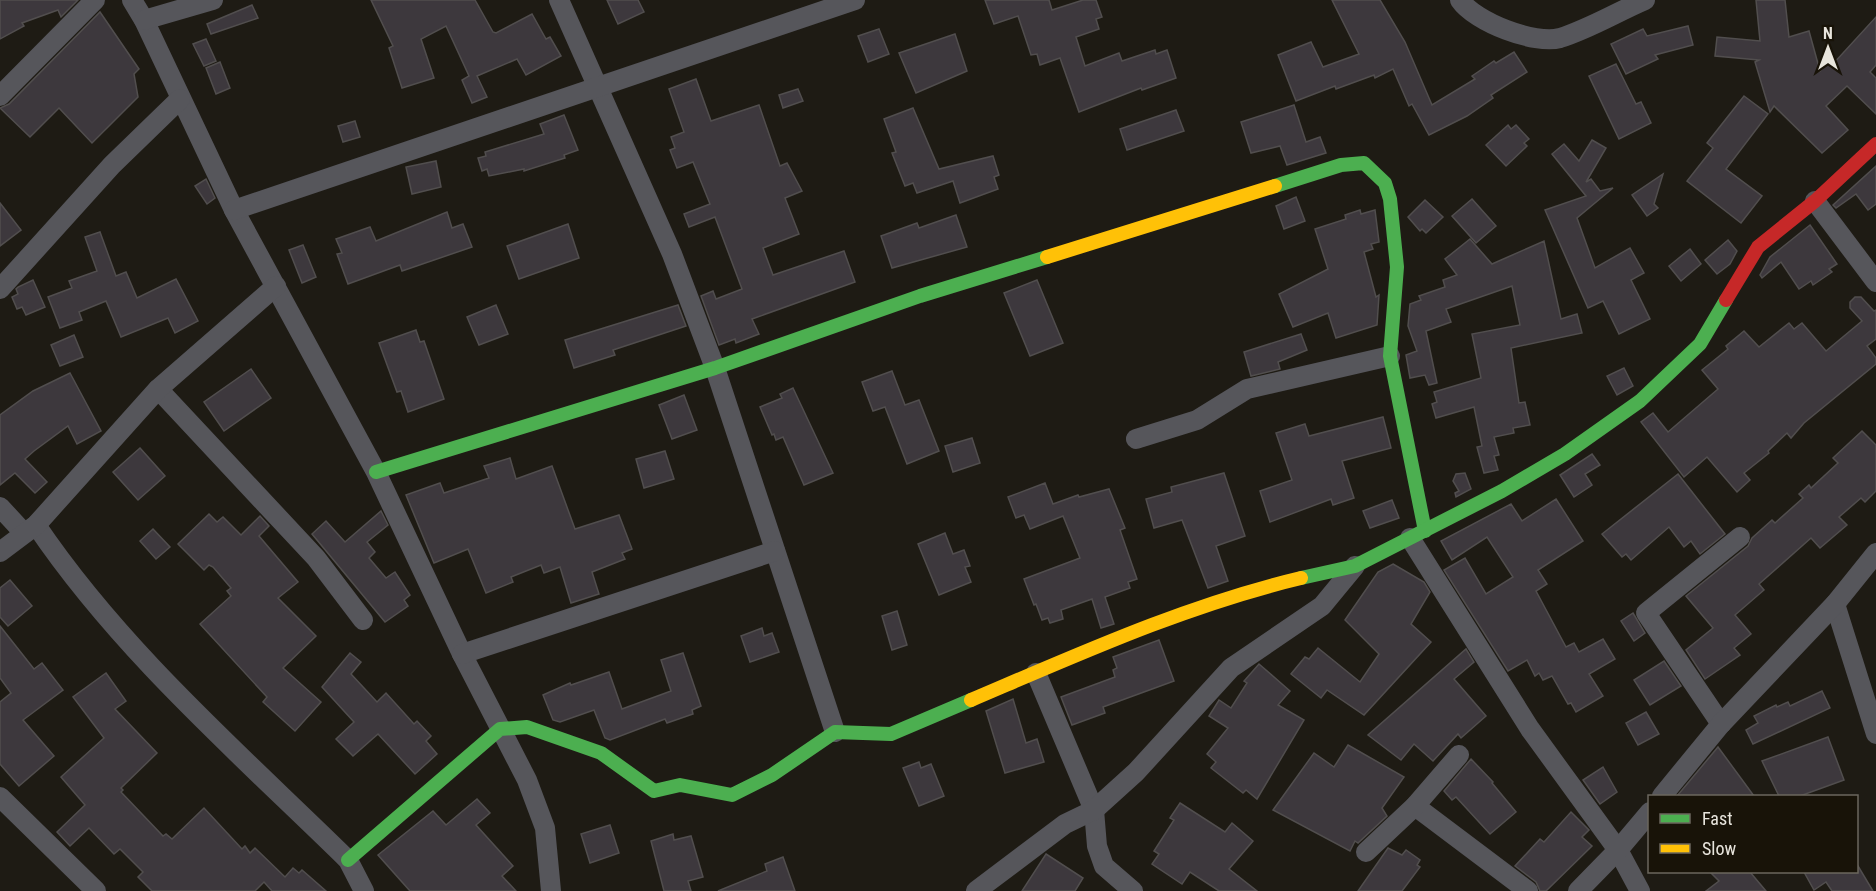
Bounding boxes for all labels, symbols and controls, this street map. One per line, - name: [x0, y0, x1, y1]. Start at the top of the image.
- north arrow: [1798, 18, 1858, 78]
- text: N: [1823, 24, 1833, 43]
- legend: [1648, 795, 1858, 873]
- text: Fast: [1702, 808, 1733, 829]
- text: Slow: [1702, 838, 1737, 859]

